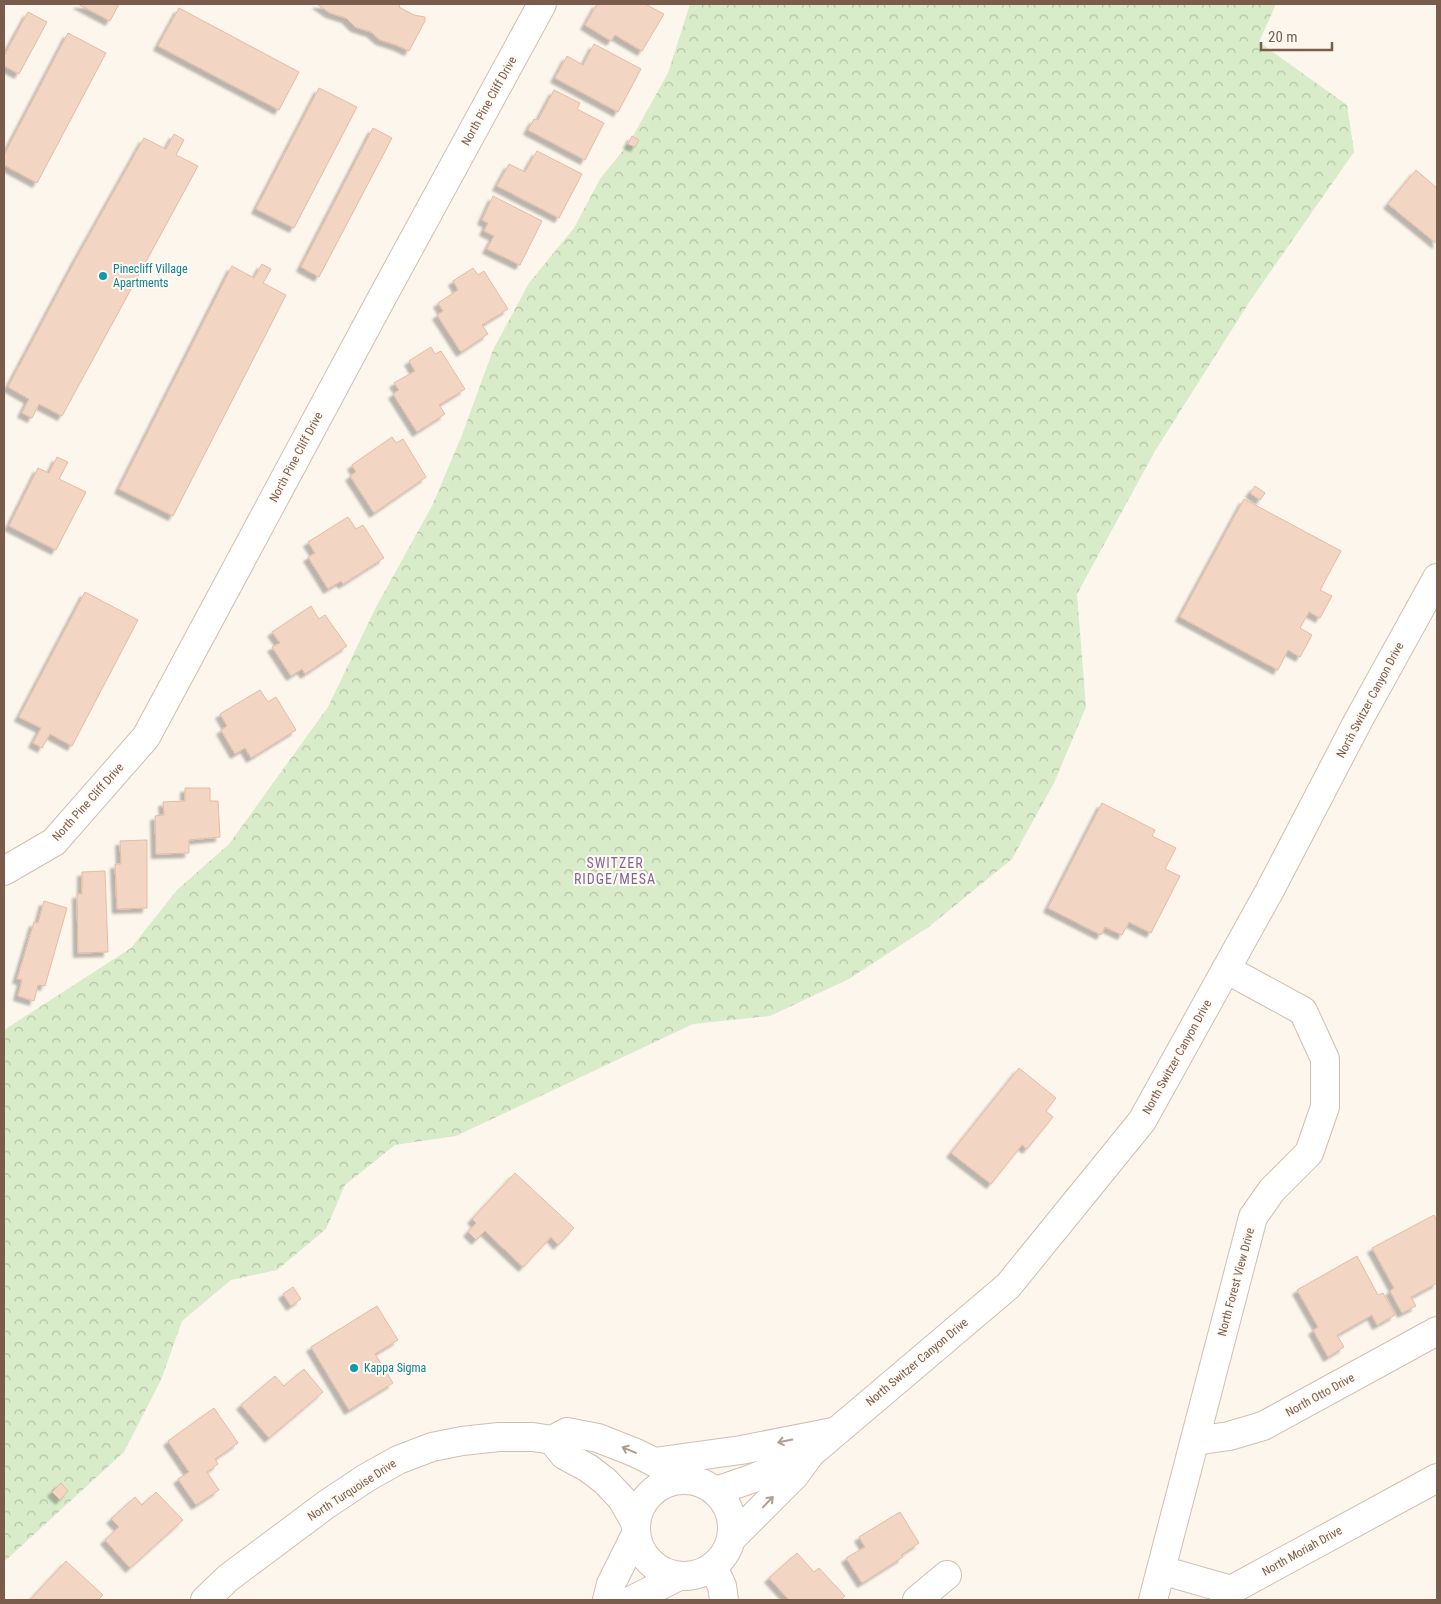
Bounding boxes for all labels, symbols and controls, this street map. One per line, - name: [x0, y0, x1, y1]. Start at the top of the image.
- scale bar: [1261, 20, 1332, 52]
- text: 20 m: [1268, 28, 1298, 46]
- street label: North Pine Cliff Drive: [459, 54, 519, 148]
- place label: Pinecliff Village Apartments: [113, 262, 188, 290]
- marker: Pinecliff Village Apartments: [97, 270, 109, 282]
- street label: North Pine Cliff Drive: [266, 409, 326, 504]
- street label: North Switzer Canyon Drive: [1334, 640, 1407, 760]
- street label: North Pine Cliff Drive: [49, 760, 127, 844]
- district label: SWITZER RIDGE/MESA: [574, 855, 656, 887]
- street label: North Switzer Canyon Drive: [1140, 997, 1215, 1117]
- street label: North Forest View Drive: [1215, 1226, 1257, 1338]
- street label: North Switzer Canyon Drive: [863, 1315, 971, 1409]
- place label: Kappa Sigma: [364, 1361, 427, 1375]
- marker: Kappa Sigma: [348, 1362, 360, 1374]
- street label: North Otto Drive: [1283, 1370, 1357, 1420]
- one-way arrow: [778, 1437, 794, 1447]
- one-way arrow: [622, 1445, 637, 1454]
- street label: North Turquoise Drive: [305, 1456, 399, 1524]
- one-way arrow: [762, 1496, 774, 1509]
- street label: North Moriah Drive: [1260, 1523, 1345, 1579]

